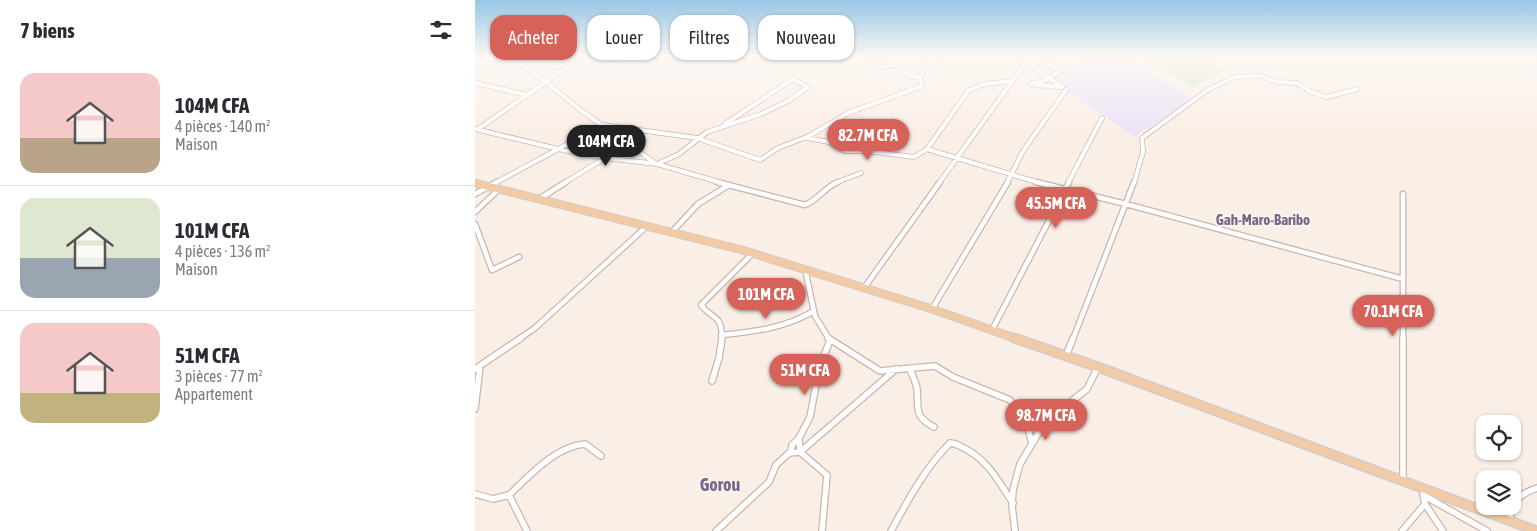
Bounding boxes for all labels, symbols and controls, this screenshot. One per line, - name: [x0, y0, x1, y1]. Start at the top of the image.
- chip: Acheter: [490, 15, 577, 60]
- chip: Louer: [587, 15, 660, 60]
- chip: Filtres: [670, 15, 748, 60]
- chip: Nouveau: [758, 15, 854, 60]
- icon: filters: [427, 16, 455, 44]
- text: 7 biens: [20, 18, 75, 42]
- icon: home: [60, 93, 120, 153]
- text: 104M CFA: [175, 93, 249, 117]
- text: 4 pièces · 140 m²: [175, 117, 271, 135]
- pin: 82.7M CFA: [811, 119, 925, 161]
- pin: 104M CFA: [554, 124, 658, 167]
- text: 82.7M CFA: [838, 126, 898, 144]
- text: 104M CFA: [578, 132, 634, 150]
- text: Maison: [175, 135, 218, 153]
- pin: 45.5M CFA: [999, 186, 1113, 229]
- text: 45.5M CFA: [1026, 194, 1086, 212]
- district label: Gah-Maro-Baribo: [1216, 211, 1310, 228]
- icon: home: [60, 218, 120, 278]
- text: 101M CFA: [175, 218, 249, 242]
- text: 4 pièces · 136 m²: [175, 242, 271, 260]
- text: Maison: [175, 260, 218, 278]
- pin: 101M CFA: [714, 278, 818, 320]
- text: 101M CFA: [738, 285, 794, 303]
- pin: 70.1M CFA: [1336, 294, 1450, 337]
- text: 70.1M CFA: [1363, 302, 1423, 320]
- icon: home: [60, 343, 120, 403]
- text: 51M CFA: [175, 343, 239, 367]
- pin: 51M CFA: [759, 354, 851, 396]
- text: 51M CFA: [780, 361, 830, 379]
- text: 3 pièces · 77 m²: [175, 367, 263, 385]
- text: Appartement: [175, 385, 253, 403]
- pin: 98.7M CFA: [989, 398, 1103, 441]
- text: 98.7M CFA: [1016, 406, 1076, 424]
- map controls: [1476, 415, 1521, 515]
- button: locate: [1476, 415, 1521, 460]
- button: layers: [1476, 470, 1521, 515]
- district label: Gorou: [700, 474, 741, 495]

